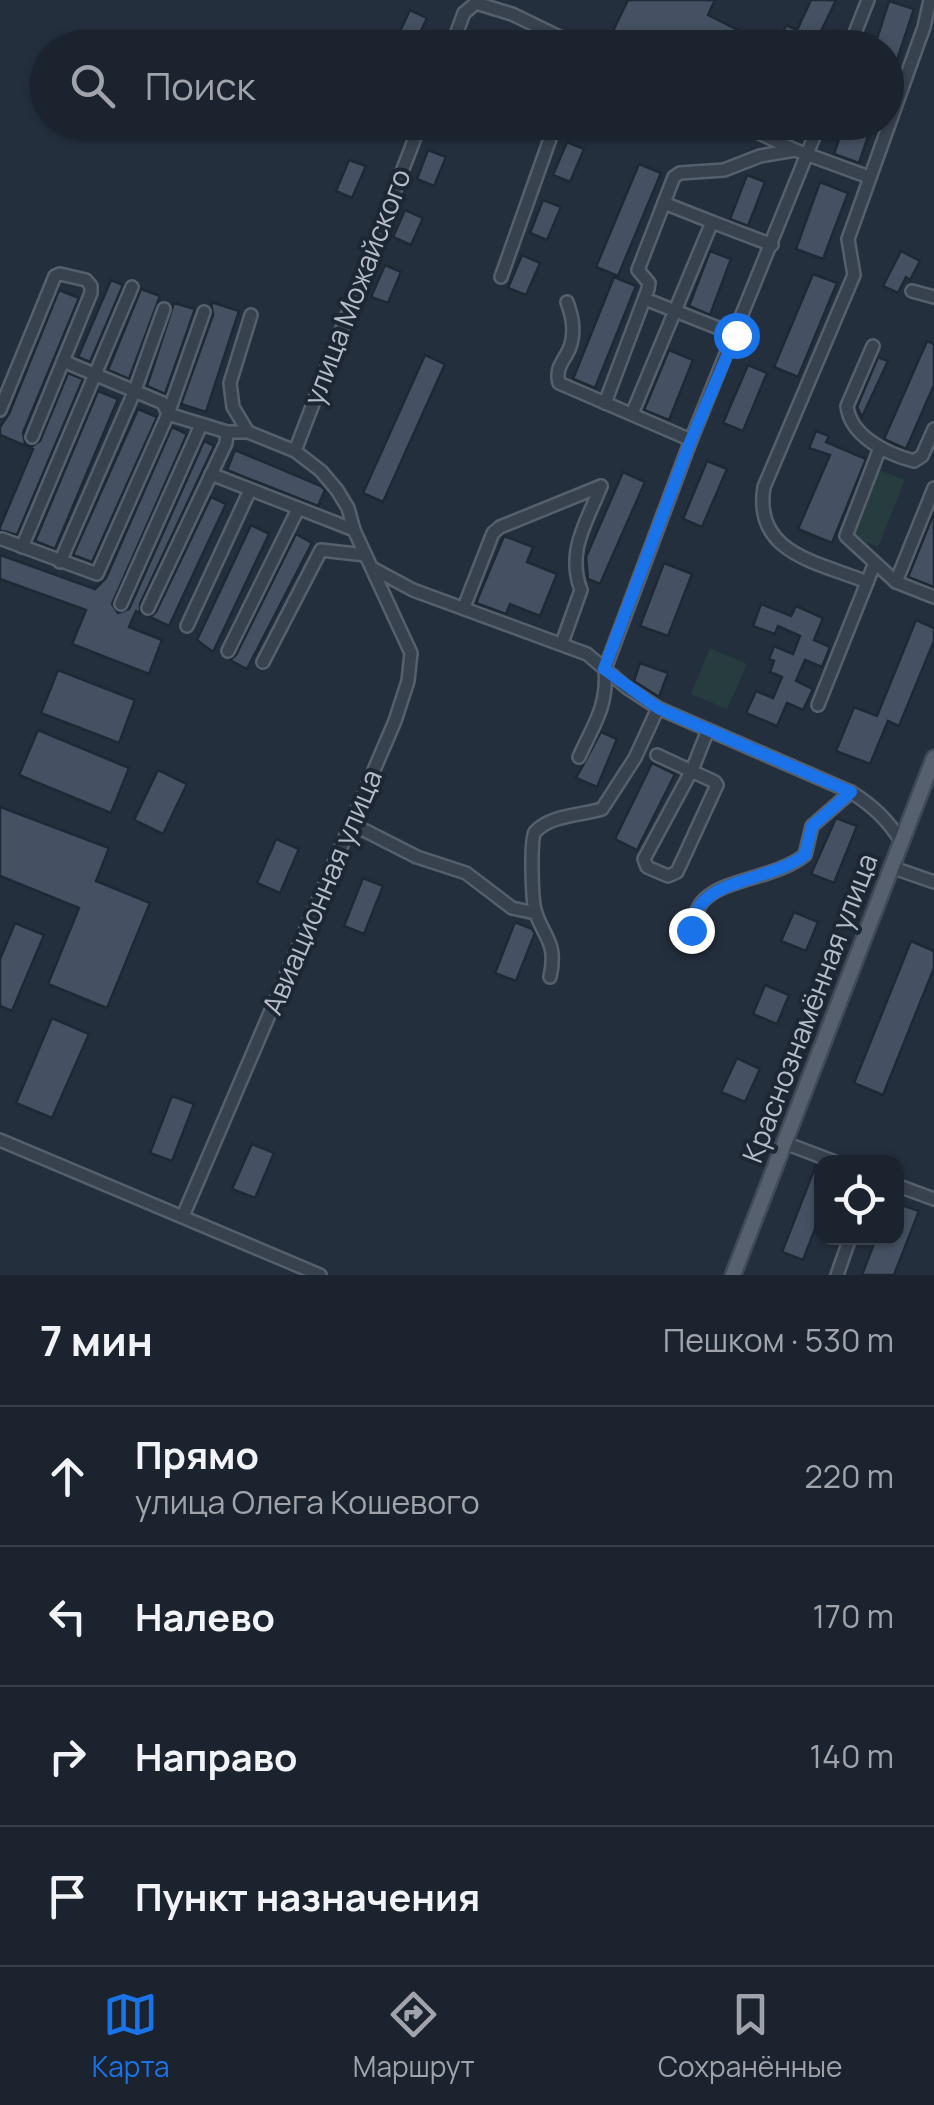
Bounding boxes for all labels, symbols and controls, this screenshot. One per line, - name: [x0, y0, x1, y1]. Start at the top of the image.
- search box: [30, 30, 904, 140]
- icon: search: [65, 58, 120, 113]
- text: Поиск: [145, 59, 255, 111]
- street label: улица Можайского: [294, 163, 419, 410]
- route start: [714, 313, 760, 359]
- street label: Авиационная улица: [252, 763, 390, 1020]
- street label: Краснознамённая улица: [733, 848, 886, 1168]
- route end: [669, 908, 715, 954]
- map controls: [814, 1155, 904, 1245]
- button: locate: [814, 1155, 904, 1245]
- text: 7 мин: [40, 1311, 153, 1369]
- text: Пешком · 530 m: [663, 1318, 894, 1362]
- text: Прямо: [135, 1428, 259, 1480]
- icon: ahead: [40, 1449, 95, 1504]
- text: 220 m: [804, 1454, 894, 1498]
- text: улица Олега Кошевого: [135, 1480, 480, 1524]
- icon: left: [40, 1589, 95, 1644]
- text: Налево: [135, 1590, 275, 1642]
- text: 170 m: [812, 1594, 894, 1638]
- icon: right: [40, 1729, 95, 1784]
- text: Направо: [135, 1730, 297, 1782]
- text: 140 m: [810, 1734, 894, 1778]
- icon: arrive: [40, 1869, 95, 1924]
- text: Пункт назначения: [135, 1870, 480, 1922]
- tab: Карта: [92, 1987, 170, 2085]
- tab: Маршрут: [353, 1987, 475, 2085]
- tab: Сохранённые: [658, 1987, 842, 2085]

